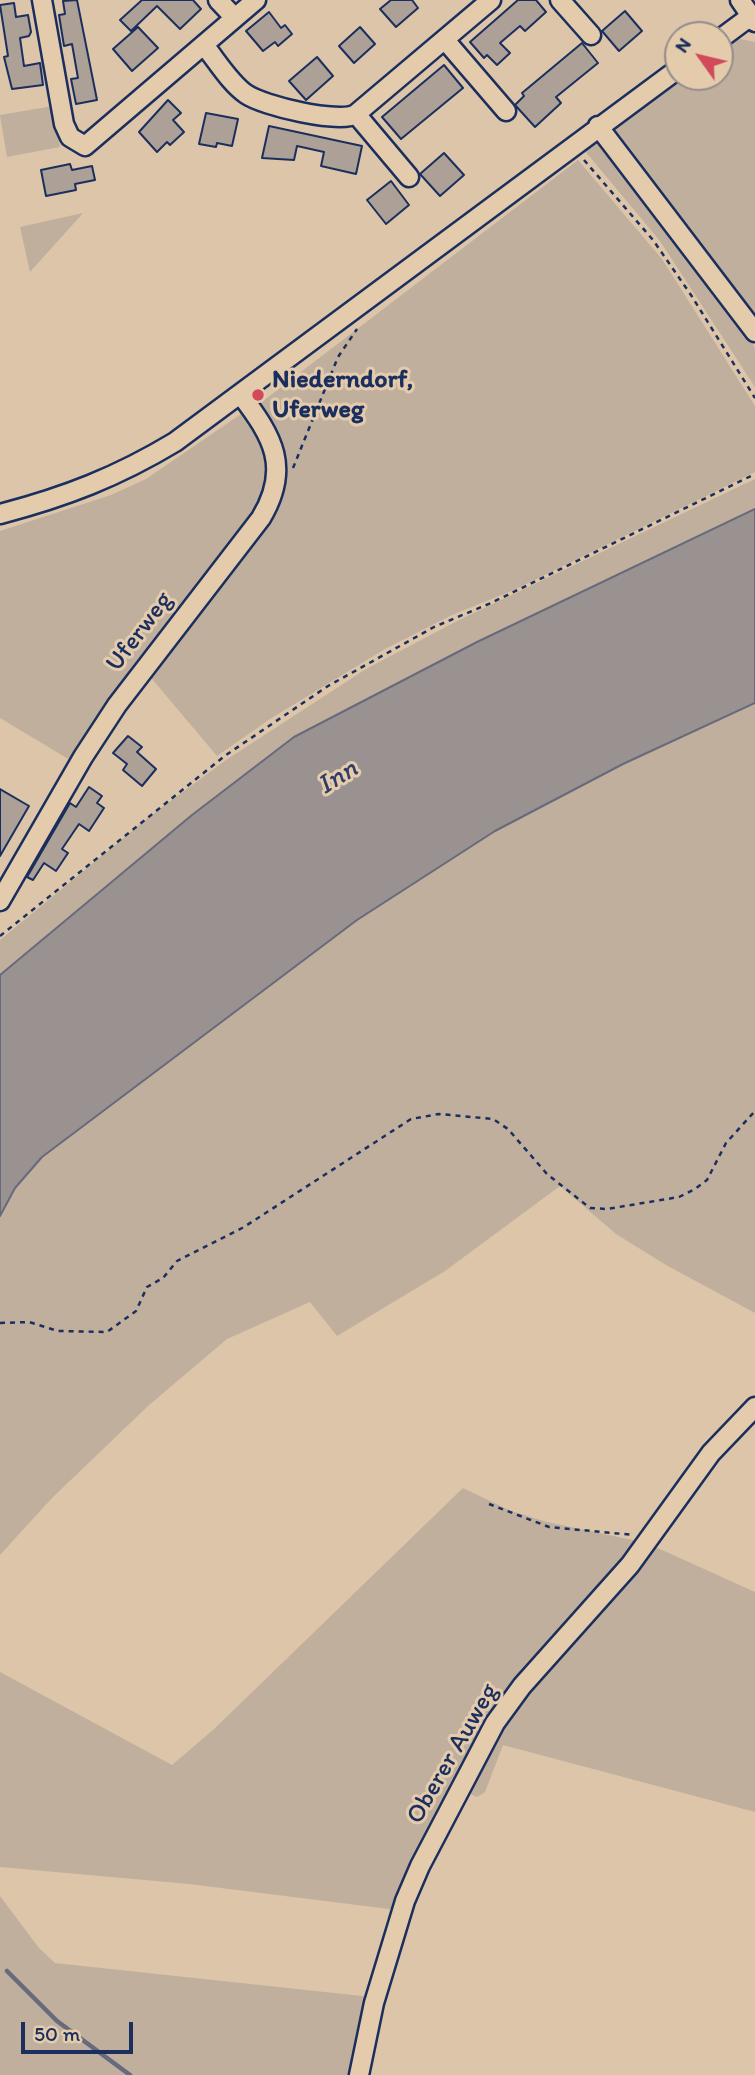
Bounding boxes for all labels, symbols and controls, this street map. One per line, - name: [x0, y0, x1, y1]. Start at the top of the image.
- north arrow: [664, 21, 734, 91]
- text: N: [670, 33, 696, 57]
- place label: Niederndorf, Uferweg: [272, 364, 413, 426]
- marker: Niederndorf, Uferweg: [250, 387, 266, 403]
- street label: Uferweg: [100, 586, 180, 678]
- water label: Inn: [312, 753, 364, 803]
- street label: Oberer Auweg: [400, 1678, 506, 1830]
- scale bar: [24, 2008, 136, 2052]
- text: 50 m: [34, 2021, 80, 2046]

